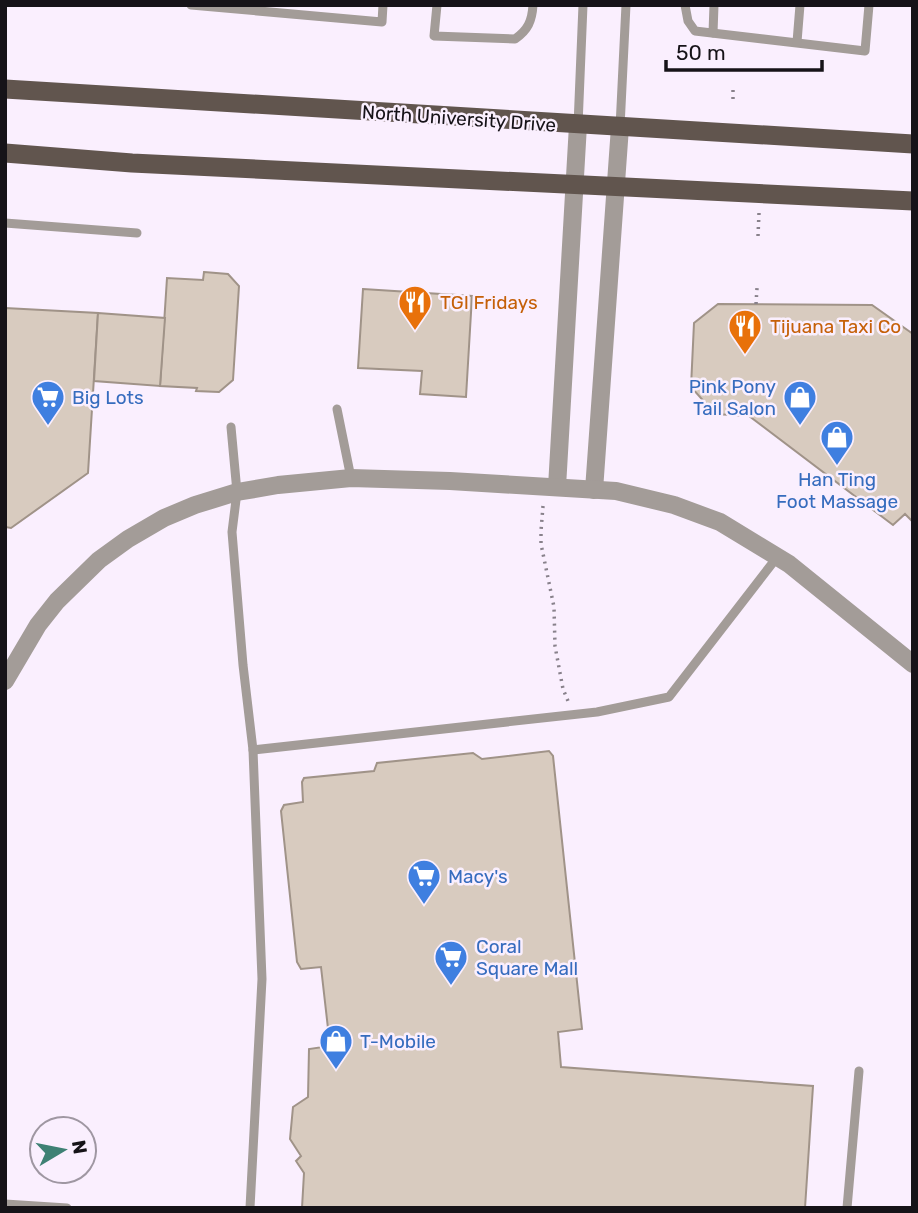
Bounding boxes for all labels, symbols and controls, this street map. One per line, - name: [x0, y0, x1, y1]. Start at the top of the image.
- scale bar: [666, 28, 822, 72]
- text: 50 m: [676, 40, 726, 65]
- street label: North University Drive: [361, 100, 557, 137]
- restaurant icon: TGI Fridays: [396, 283, 434, 332]
- place label: TGI Fridays: [440, 291, 538, 314]
- restaurant icon: Tijuana Taxi Co: [726, 307, 764, 356]
- place label: Tijuana Taxi Co: [770, 315, 901, 338]
- place label: Pink Pony Tail Salon: [689, 375, 776, 420]
- supermarket icon: Big Lots: [29, 378, 67, 427]
- shop icon: Pink Pony Tail Salon: [781, 378, 819, 427]
- place label: Big Lots: [72, 386, 144, 409]
- shop icon: Han Ting Foot Massage: [818, 418, 856, 467]
- place label: Han Ting Foot Massage: [776, 468, 898, 513]
- supermarket icon: Macy's: [405, 857, 443, 906]
- place label: Macy's: [448, 865, 508, 888]
- place label: Coral Square Mall: [476, 935, 578, 980]
- supermarket icon: Coral Square Mall: [432, 938, 470, 987]
- shop icon: T-Mobile: [317, 1022, 355, 1071]
- place label: T-Mobile: [360, 1030, 436, 1053]
- north arrow: [28, 1115, 98, 1185]
- text: N: [67, 1138, 92, 1156]

